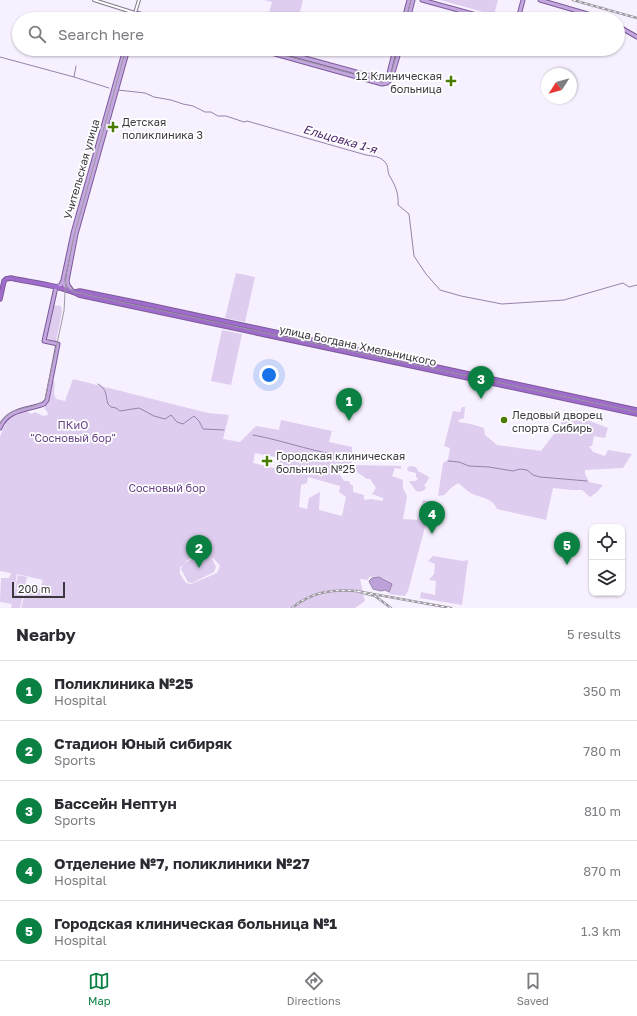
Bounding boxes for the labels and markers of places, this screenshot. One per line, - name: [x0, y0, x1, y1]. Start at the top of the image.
- place label: 12 Клиническая больница: [356, 69, 442, 95]
- marker: 12 Клиническая больница: [445, 75, 457, 87]
- place label: Детская поликлиника 3: [122, 115, 203, 141]
- marker: Детская поликлиника 3: [107, 121, 119, 133]
- pin: 3: [468, 366, 494, 399]
- pin: 1: [336, 388, 362, 421]
- place label: Ледовый дворец спорта Сибирь: [512, 408, 603, 434]
- marker: Ледовый дворец спорта Сибирь: [499, 415, 509, 425]
- place label: Городская клиническая больница №25: [276, 449, 405, 475]
- marker: Городская клиническая больница №25: [261, 455, 273, 467]
- pin: 4: [419, 501, 445, 534]
- pin: 5: [554, 532, 580, 565]
- pin: 2: [186, 535, 212, 568]

